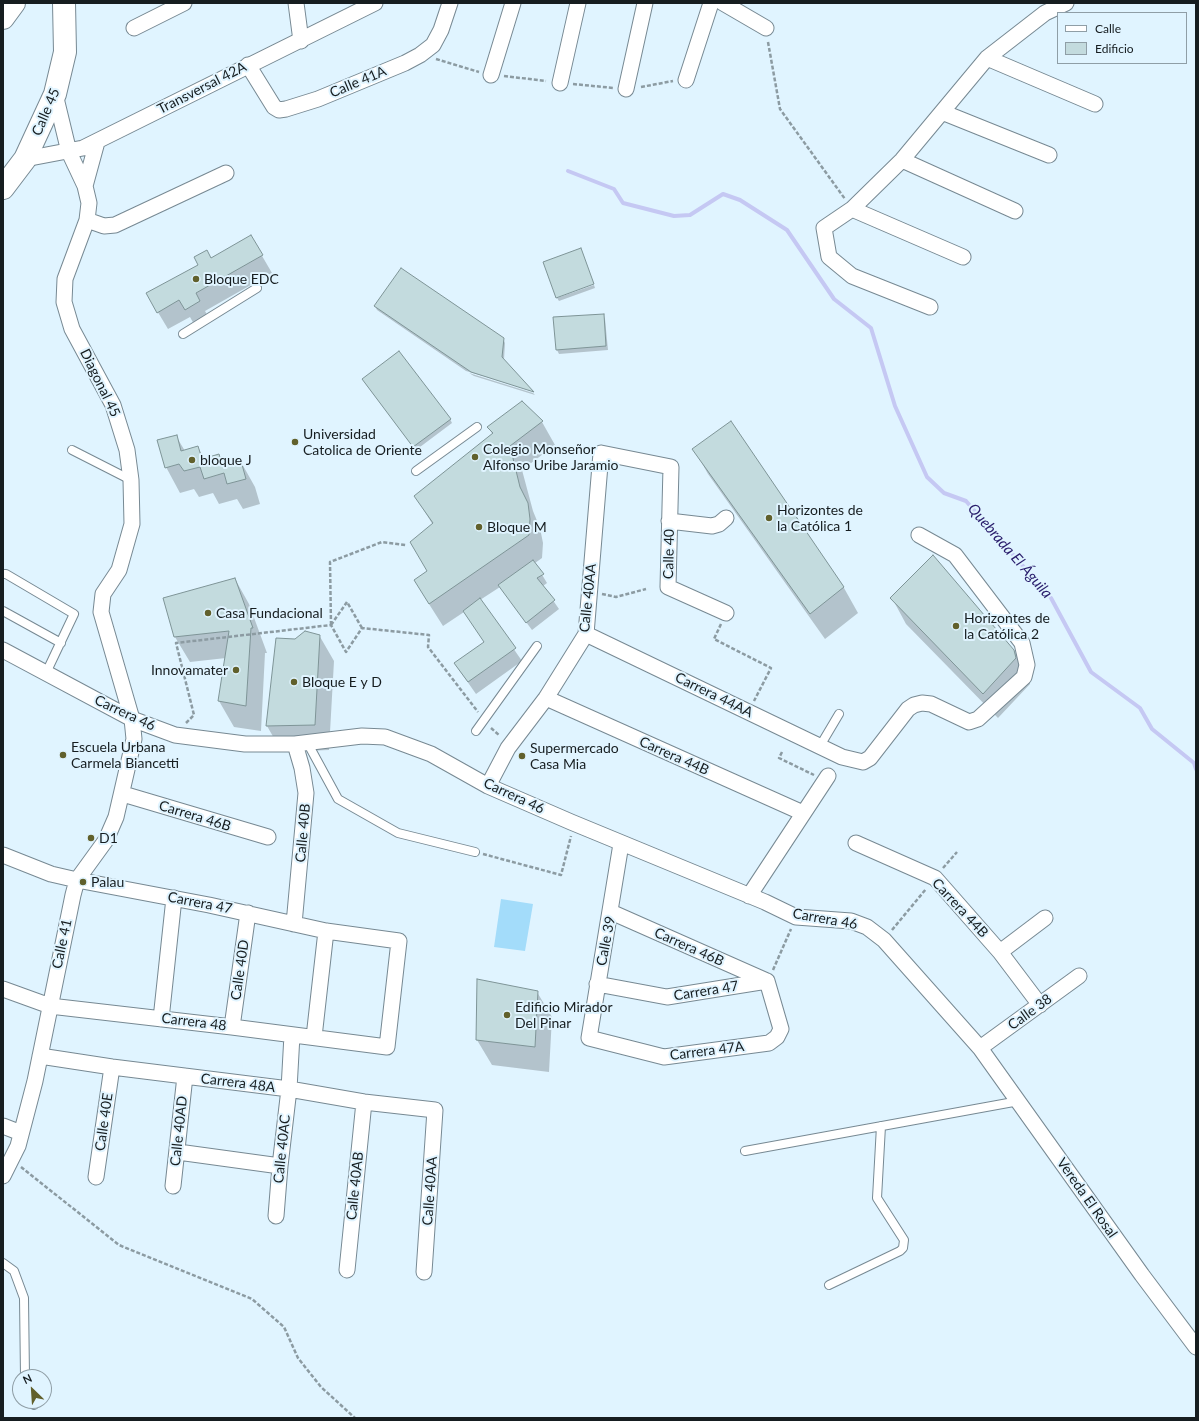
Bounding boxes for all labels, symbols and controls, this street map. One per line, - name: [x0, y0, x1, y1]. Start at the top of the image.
- legend: [1057, 12, 1187, 64]
- text: Calle: [1095, 21, 1121, 36]
- text: Edificio: [1095, 41, 1134, 56]
- street label: Transversal 42A: [155, 58, 249, 118]
- street label: Calle 41A: [327, 63, 389, 101]
- street label: Calle 45: [28, 86, 64, 138]
- place label: Bloque EDC: [204, 271, 279, 287]
- marker: Bloque EDC: [191, 274, 201, 284]
- street label: Diagonal 45: [76, 346, 124, 420]
- place label: Universidad Catolica de Oriente: [303, 426, 422, 458]
- marker: Universidad Catolica de Oriente: [290, 437, 300, 447]
- place label: Colegio Monseñor Alfonso Uribe Jaramio: [483, 441, 618, 474]
- place label: bloque J: [200, 452, 252, 468]
- marker: Colegio Monseñor Alfonso Uribe Jaramio: [470, 452, 480, 462]
- marker: bloque J: [187, 455, 197, 465]
- water label: Quebrada El Águila: [964, 500, 1056, 602]
- place label: Horizontes de la Católica 1: [777, 502, 863, 534]
- marker: Horizontes de la Católica 1: [764, 513, 774, 523]
- place label: Bloque M: [487, 519, 547, 535]
- marker: Bloque M: [474, 522, 484, 532]
- street label: Calle 40: [660, 529, 678, 579]
- street label: Calle 40AA: [576, 563, 600, 633]
- place label: Casa Fundacional: [216, 605, 323, 621]
- marker: Casa Fundacional: [203, 608, 213, 618]
- place label: Horizontes de la Católica 2: [964, 610, 1050, 642]
- marker: Horizontes de la Católica 2: [951, 621, 961, 631]
- place label: Innovamater: [151, 662, 228, 678]
- marker: Innovamater: [231, 665, 241, 675]
- street label: Carrera 44AA: [672, 669, 756, 721]
- place label: Bloque E y D: [302, 674, 382, 690]
- marker: Bloque E y D: [289, 677, 299, 687]
- street label: Carrera 46: [92, 692, 158, 734]
- street label: Carrera 44B: [637, 733, 711, 779]
- place label: Escuela Urbana Carmela Biancetti: [71, 739, 179, 772]
- place label: Supermercado Casa Mia: [530, 740, 619, 772]
- marker: Escuela Urbana Carmela Biancetti: [58, 750, 68, 760]
- marker: Supermercado Casa Mia: [517, 751, 527, 761]
- street label: Carrera 46: [481, 775, 547, 817]
- street label: Carrera 46B: [157, 797, 233, 835]
- street label: Calle 40B: [292, 803, 314, 863]
- place label: D1: [99, 830, 118, 846]
- marker: D1: [86, 833, 96, 843]
- place label: Palau: [91, 874, 124, 890]
- street label: Carrera 44B: [928, 875, 992, 941]
- marker: Palau: [78, 877, 88, 887]
- street label: Carrera 47: [166, 889, 234, 917]
- street label: Carrera 46: [791, 905, 859, 933]
- street label: Calle 39: [593, 915, 619, 967]
- street label: Calle 41: [49, 918, 75, 970]
- street label: Carrera 46B: [652, 924, 726, 970]
- street label: Calle 40D: [227, 939, 253, 1001]
- street label: Carrera 47: [672, 978, 740, 1004]
- street label: Calle 38: [1005, 990, 1055, 1034]
- place label: Edificio Mirador Del Pinar: [515, 999, 613, 1032]
- street label: Carrera 48: [161, 1010, 227, 1034]
- marker: Edificio Mirador Del Pinar: [502, 1010, 512, 1020]
- street label: Carrera 47A: [669, 1038, 745, 1064]
- street label: Carrera 48A: [200, 1070, 276, 1096]
- street label: Calle 40E: [92, 1092, 116, 1152]
- street label: Calle 40AD: [167, 1095, 191, 1167]
- street label: Calle 40AC: [270, 1114, 294, 1184]
- street label: Calle 40AB: [343, 1151, 367, 1221]
- street label: Vereda El Rosal: [1053, 1155, 1121, 1241]
- street label: Calle 40AA: [419, 1156, 441, 1226]
- north arrow: [12, 1369, 52, 1409]
- text: N: [21, 1371, 34, 1386]

